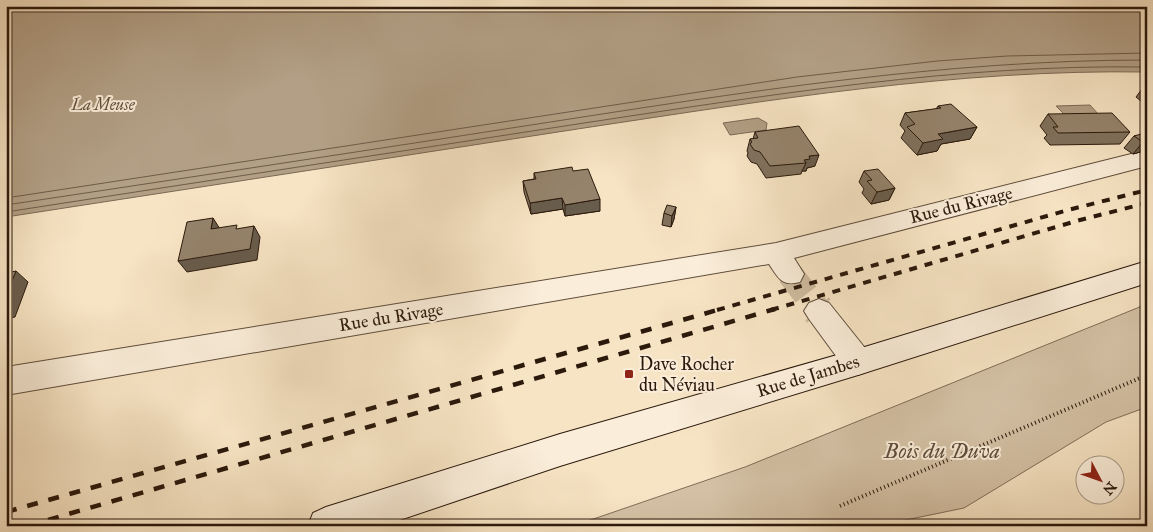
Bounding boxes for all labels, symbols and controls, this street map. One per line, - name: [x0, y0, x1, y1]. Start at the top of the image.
- water label: La Meuse: [70, 95, 136, 114]
- street label: Rue du Rivage: [907, 182, 1015, 229]
- street label: Rue du Rivage: [337, 298, 445, 337]
- street label: Rue de Jambes: [754, 350, 862, 403]
- place label: Dave Rocher du Néviau: [639, 353, 734, 396]
- marker: Dave Rocher du Néviau: [623, 368, 635, 380]
- park label: Bois du Duva: [883, 438, 1000, 464]
- north arrow: [1076, 454, 1126, 504]
- text: N: [1099, 478, 1120, 498]

